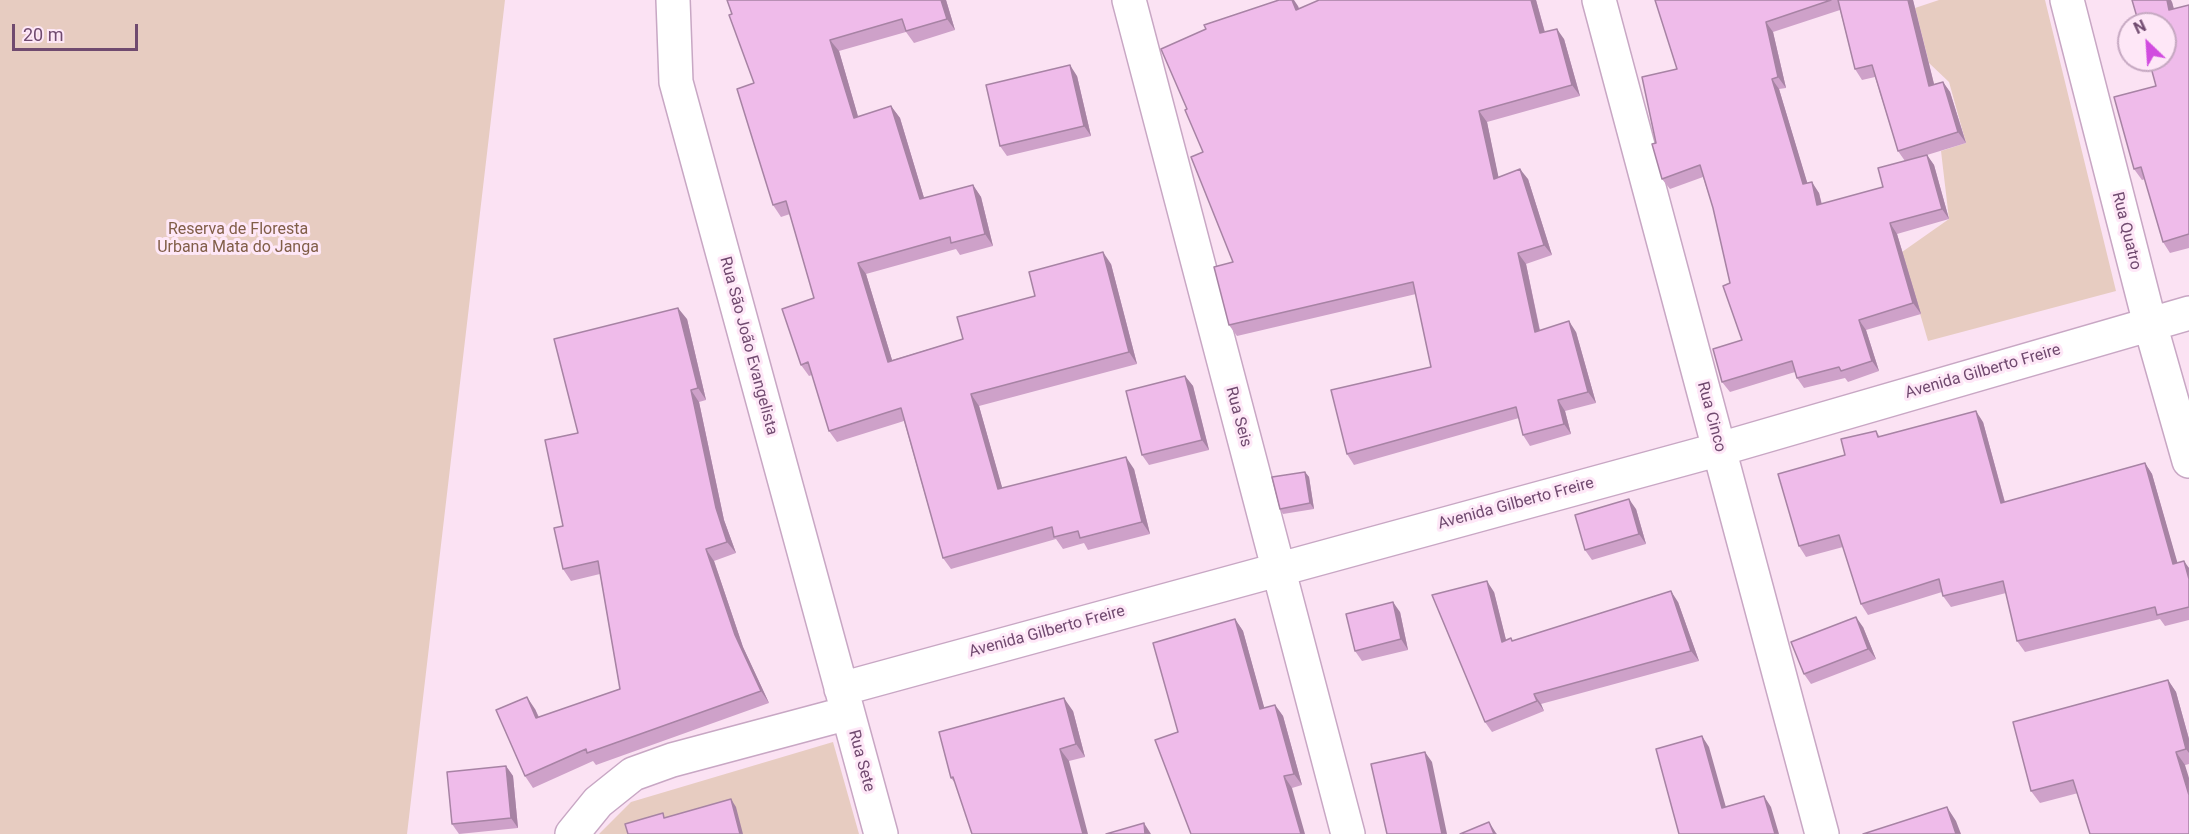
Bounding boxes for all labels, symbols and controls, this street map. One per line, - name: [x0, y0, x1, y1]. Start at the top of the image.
- scale bar: [15, 12, 141, 50]
- north arrow: [2117, 12, 2177, 72]
- text: N: [2131, 16, 2149, 38]
- text: 20 m: [23, 24, 63, 45]
- street label: Rua Quatro: [2107, 190, 2145, 272]
- park label: Reserva de Floresta Urbana Mata do Janga: [157, 220, 319, 258]
- street label: Rua São João Evangelista: [715, 255, 781, 437]
- street label: Avenida Gilberto Freire: [1903, 341, 2063, 403]
- street label: Rua Cinco: [1692, 380, 1730, 454]
- street label: Rua Seis: [1221, 385, 1255, 449]
- street label: Avenida Gilberto Freire: [1436, 474, 1596, 534]
- street label: Avenida Gilberto Freire: [967, 602, 1127, 662]
- street label: Rua Sete: [844, 728, 878, 794]

